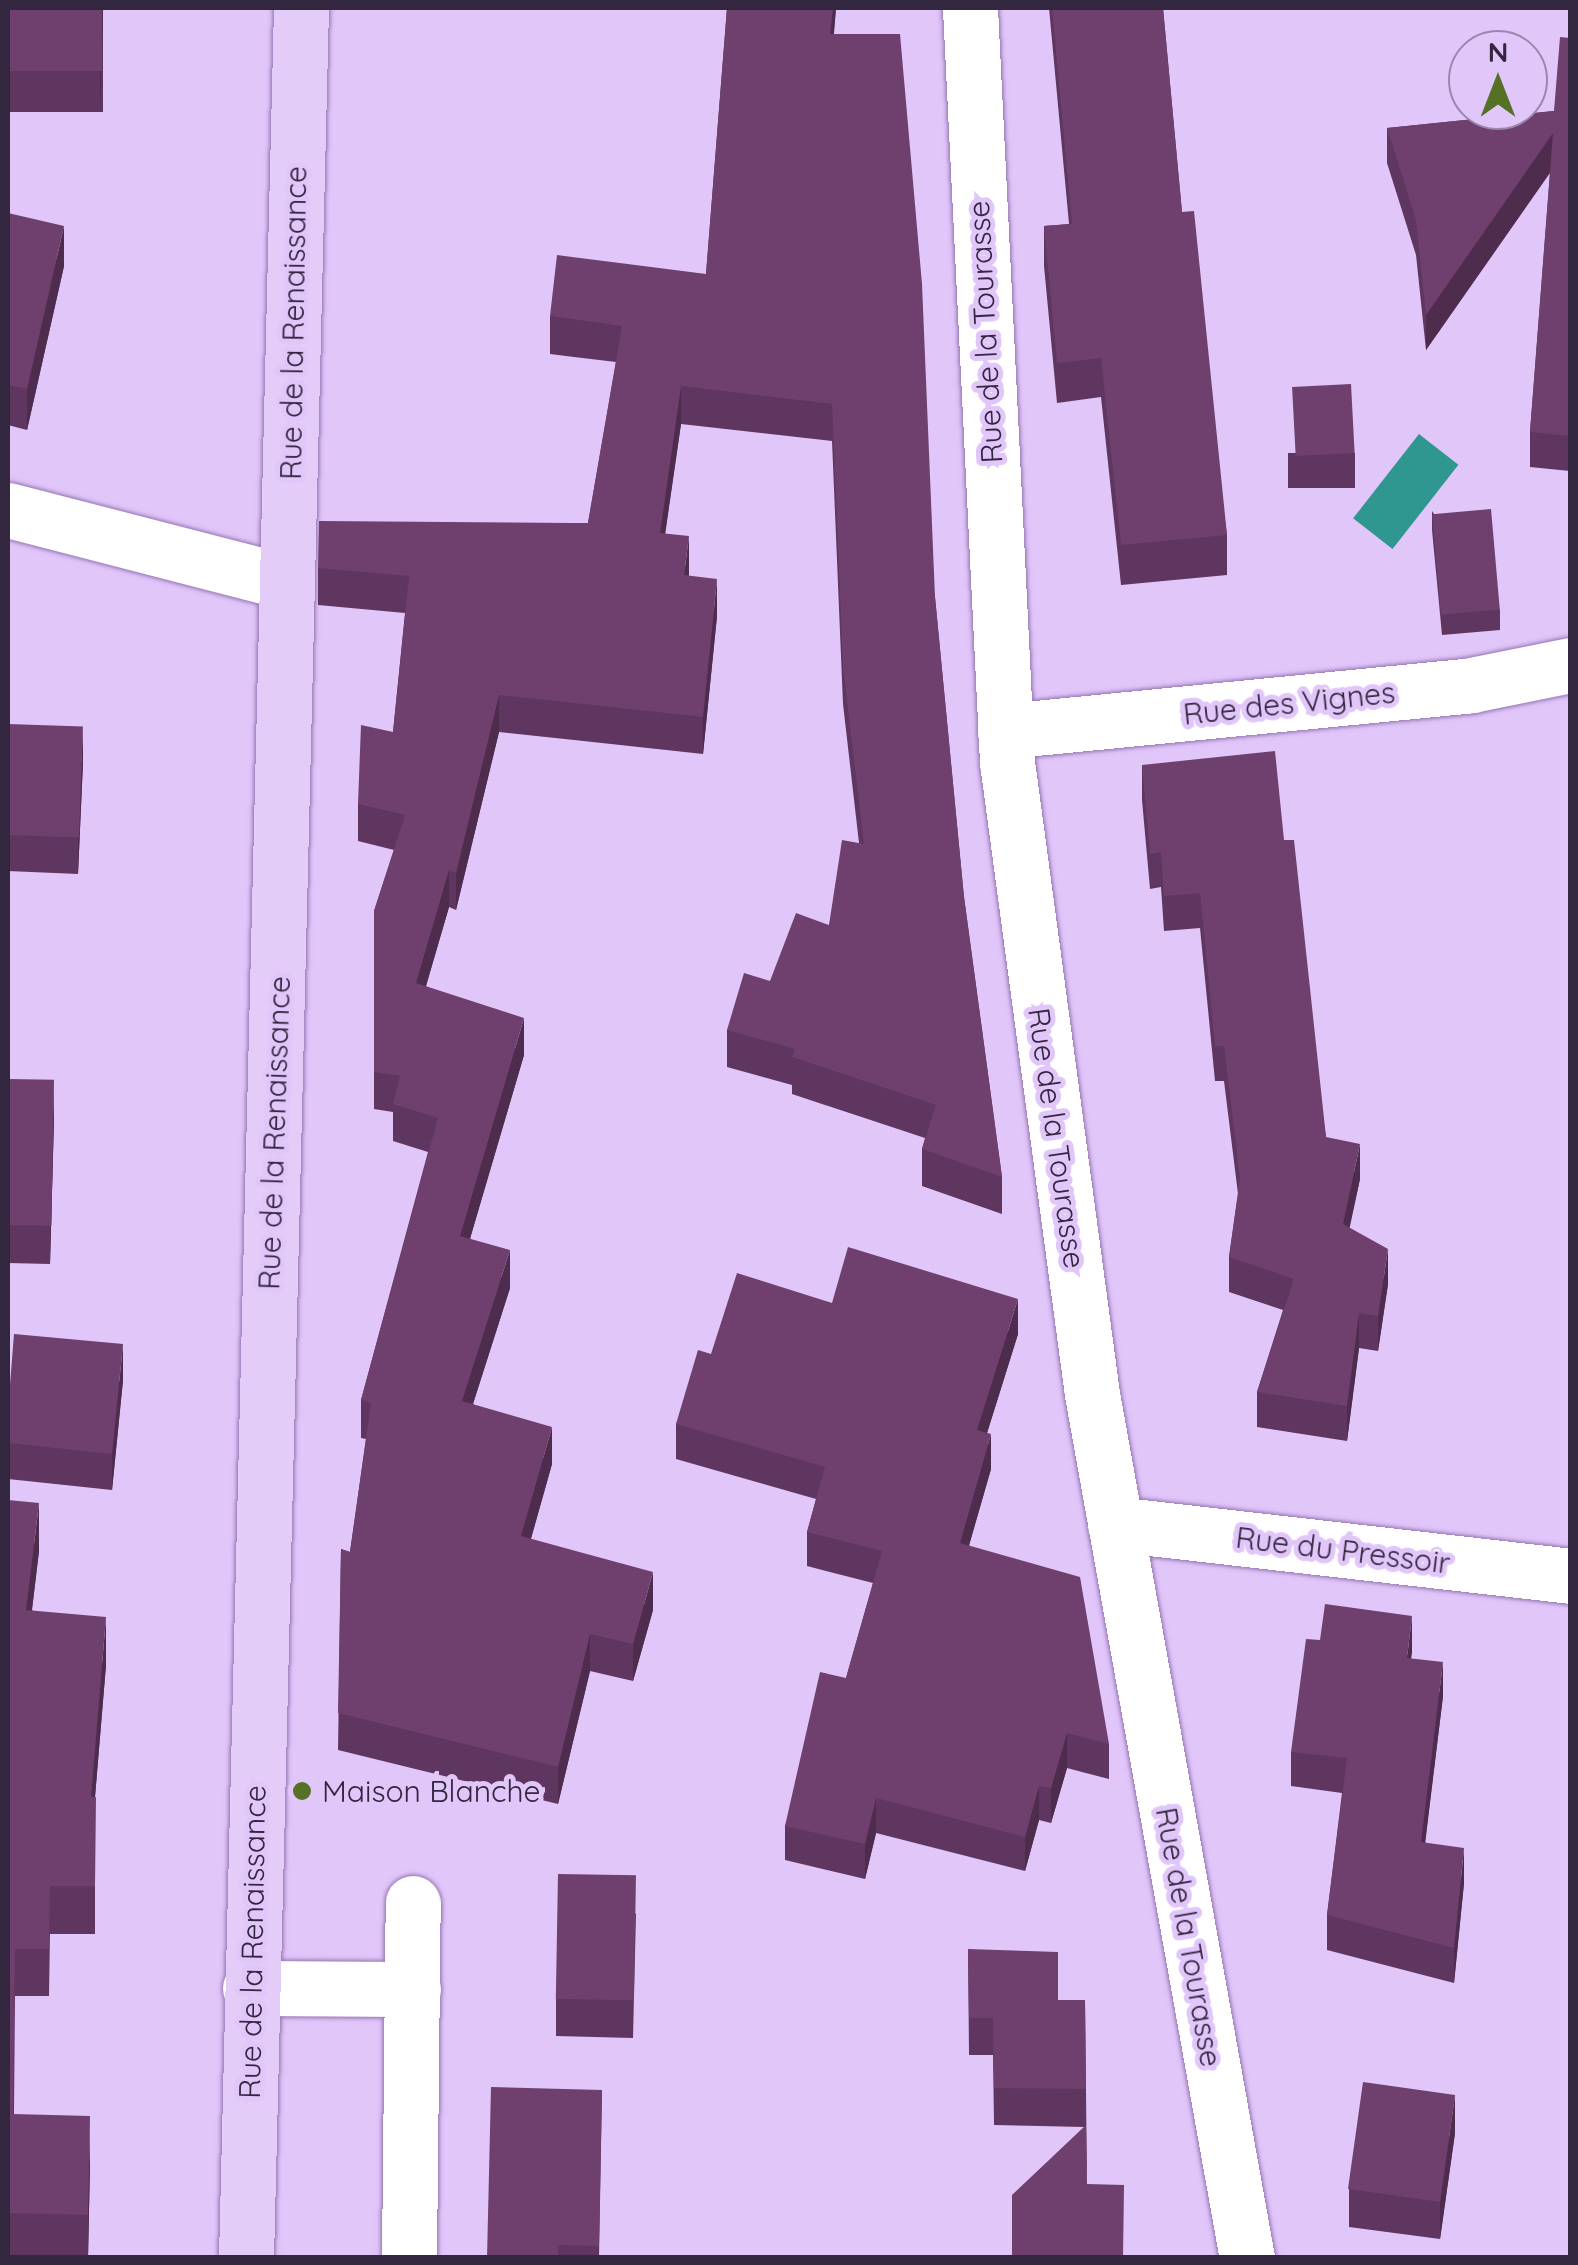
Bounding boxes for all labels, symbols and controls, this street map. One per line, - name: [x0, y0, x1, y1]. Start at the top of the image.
- north arrow: [1448, 30, 1548, 130]
- text: N: [1488, 34, 1508, 69]
- street label: Rue de la Renaissance: [272, 166, 314, 480]
- street label: Rue de la Tourasse: [960, 200, 1010, 464]
- street label: Rue des Vignes: [1181, 674, 1397, 732]
- street label: Rue de la Renaissance: [251, 976, 297, 1290]
- street label: Rue de la Tourasse: [1021, 1005, 1093, 1271]
- street label: Rue du Pressoir: [1234, 1519, 1452, 1581]
- place label: Maison Blanche: [322, 1773, 541, 1809]
- marker: Maison Blanche: [291, 1780, 313, 1802]
- street label: Rue de la Renaissance: [231, 1785, 273, 2099]
- street label: Rue de la Tourasse: [1148, 1804, 1230, 2070]

